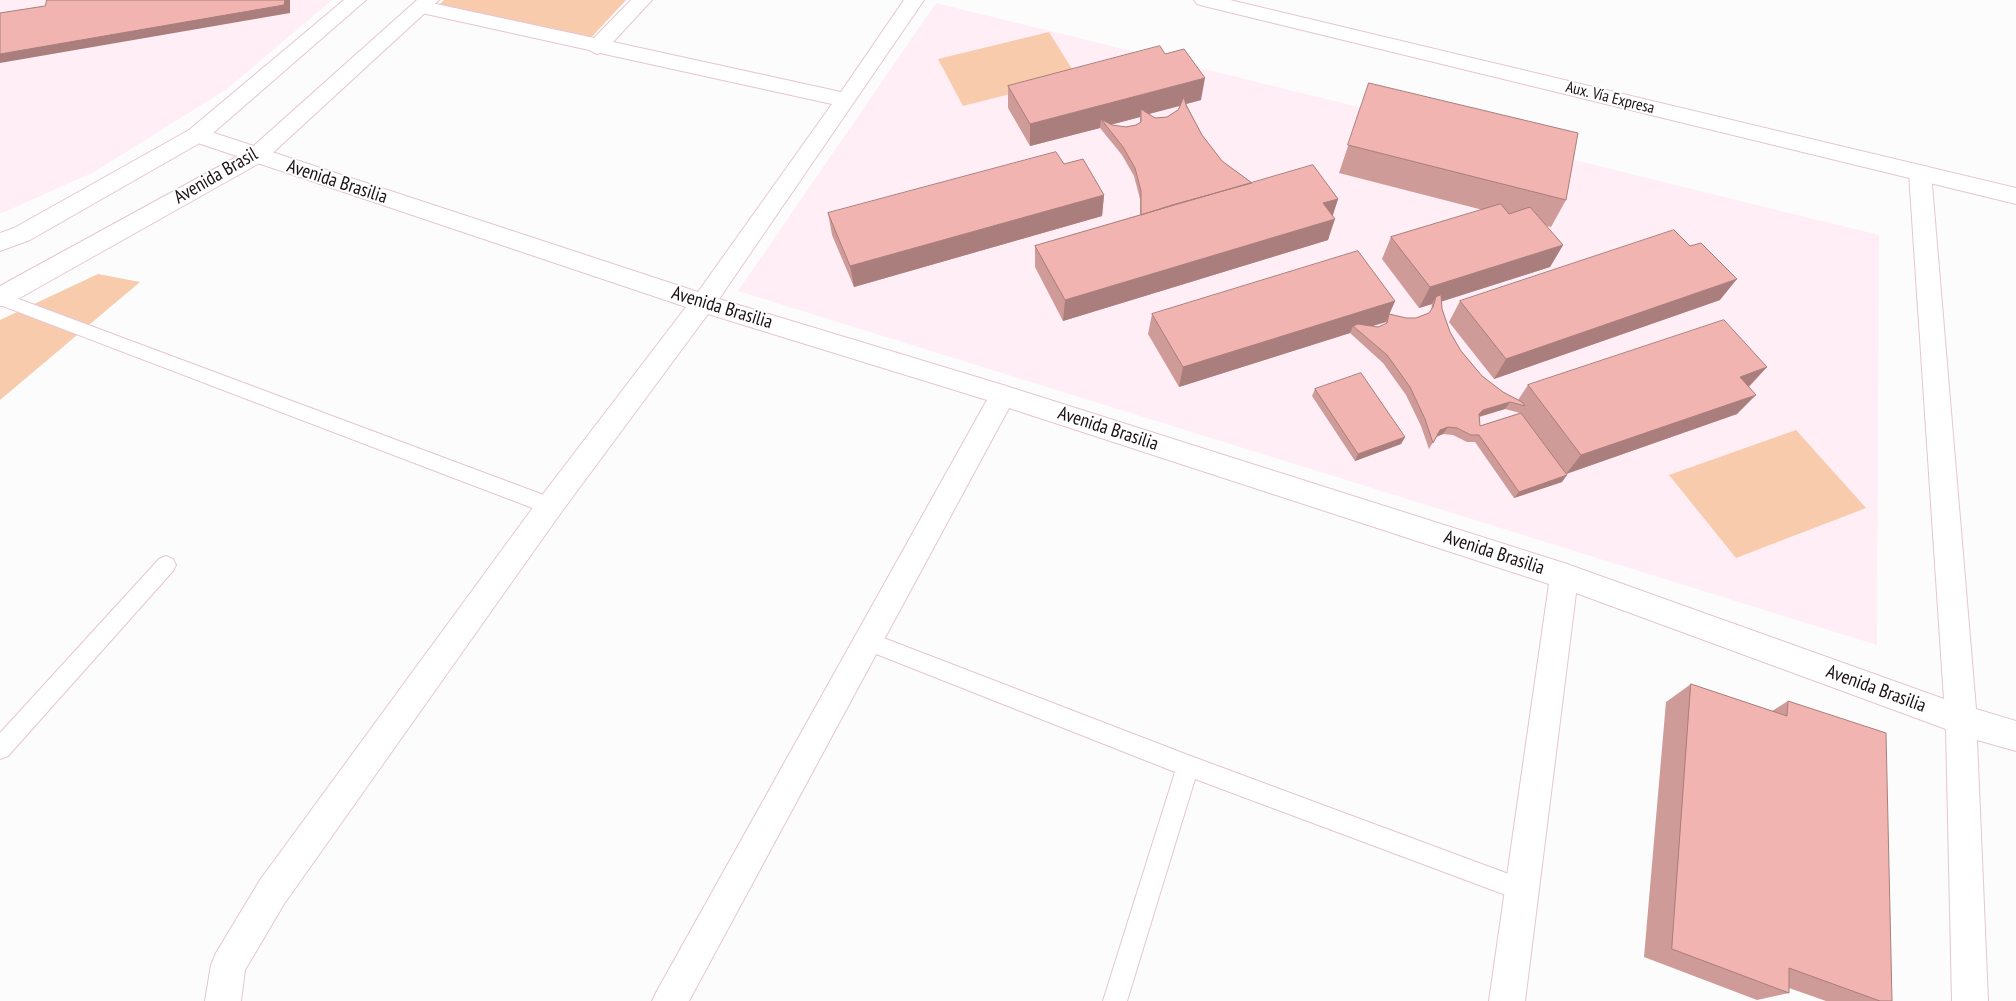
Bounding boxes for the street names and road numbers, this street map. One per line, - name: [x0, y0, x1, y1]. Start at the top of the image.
- street label: Aux. Vía Expresa: [1564, 78, 1656, 118]
- street label: Avenida Brasil: [170, 143, 262, 209]
- street label: Avenida Brasilia: [284, 155, 390, 209]
- street label: Avenida Brasilia: [669, 282, 775, 334]
- street label: Avenida Brasilia: [1055, 402, 1161, 456]
- street label: Avenida Brasilia: [1441, 526, 1547, 580]
- street label: Avenida Brasilia: [1823, 660, 1929, 718]

